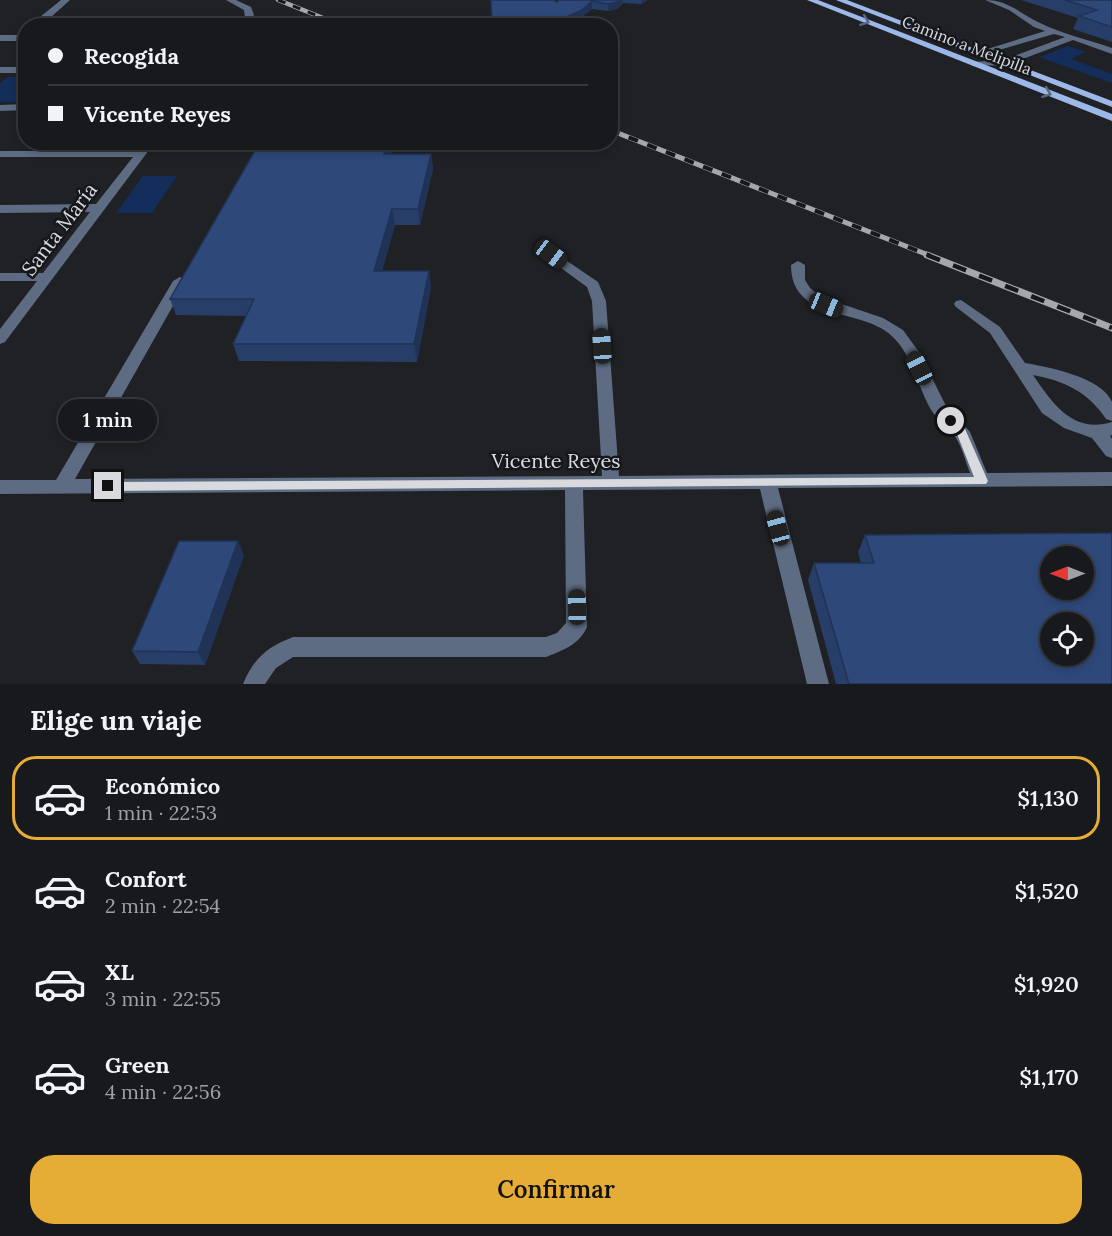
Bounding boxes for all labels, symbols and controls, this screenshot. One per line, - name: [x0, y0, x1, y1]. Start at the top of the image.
- street label: Camino a Melipilla: [899, 11, 1035, 79]
- one-way arrow: [860, 14, 870, 27]
- text: Recogida: [84, 42, 179, 70]
- one-way arrow: [1041, 85, 1052, 98]
- text: Vicente Reyes: [84, 100, 231, 128]
- street label: Santa María: [16, 177, 102, 281]
- car: [531, 236, 571, 272]
- car: [806, 290, 846, 320]
- car: [592, 327, 612, 365]
- car: [903, 348, 935, 388]
- callout: 1 min: [58, 399, 158, 441]
- text: 1 min: [82, 407, 133, 432]
- route start: [937, 407, 964, 434]
- street label: Vicente Reyes: [490, 448, 621, 473]
- route end: [94, 472, 121, 499]
- car: [765, 508, 791, 548]
- north arrow: [1040, 546, 1094, 600]
- map controls: [1040, 546, 1094, 666]
- car: [568, 589, 586, 625]
- button: locate: [1040, 612, 1094, 666]
- text: Elige un viaje: [30, 703, 202, 737]
- icon: car: [33, 771, 87, 825]
- text: Económico: [105, 772, 220, 800]
- text: $1,130: [1018, 784, 1079, 812]
- text: 1 min · 22:53: [105, 800, 217, 825]
- icon: car: [33, 864, 87, 918]
- text: Confort: [105, 865, 187, 893]
- text: $1,520: [1015, 877, 1079, 905]
- text: 2 min · 22:54: [105, 893, 220, 918]
- icon: car: [33, 957, 87, 1011]
- text: XL: [105, 958, 134, 986]
- text: $1,920: [1014, 970, 1079, 998]
- text: 3 min · 22:55: [105, 986, 221, 1011]
- icon: car: [33, 1050, 87, 1104]
- text: Green: [105, 1051, 170, 1079]
- text: $1,170: [1020, 1063, 1079, 1091]
- text: 4 min · 22:56: [105, 1079, 221, 1104]
- button: Confirmar: [30, 1155, 1082, 1224]

